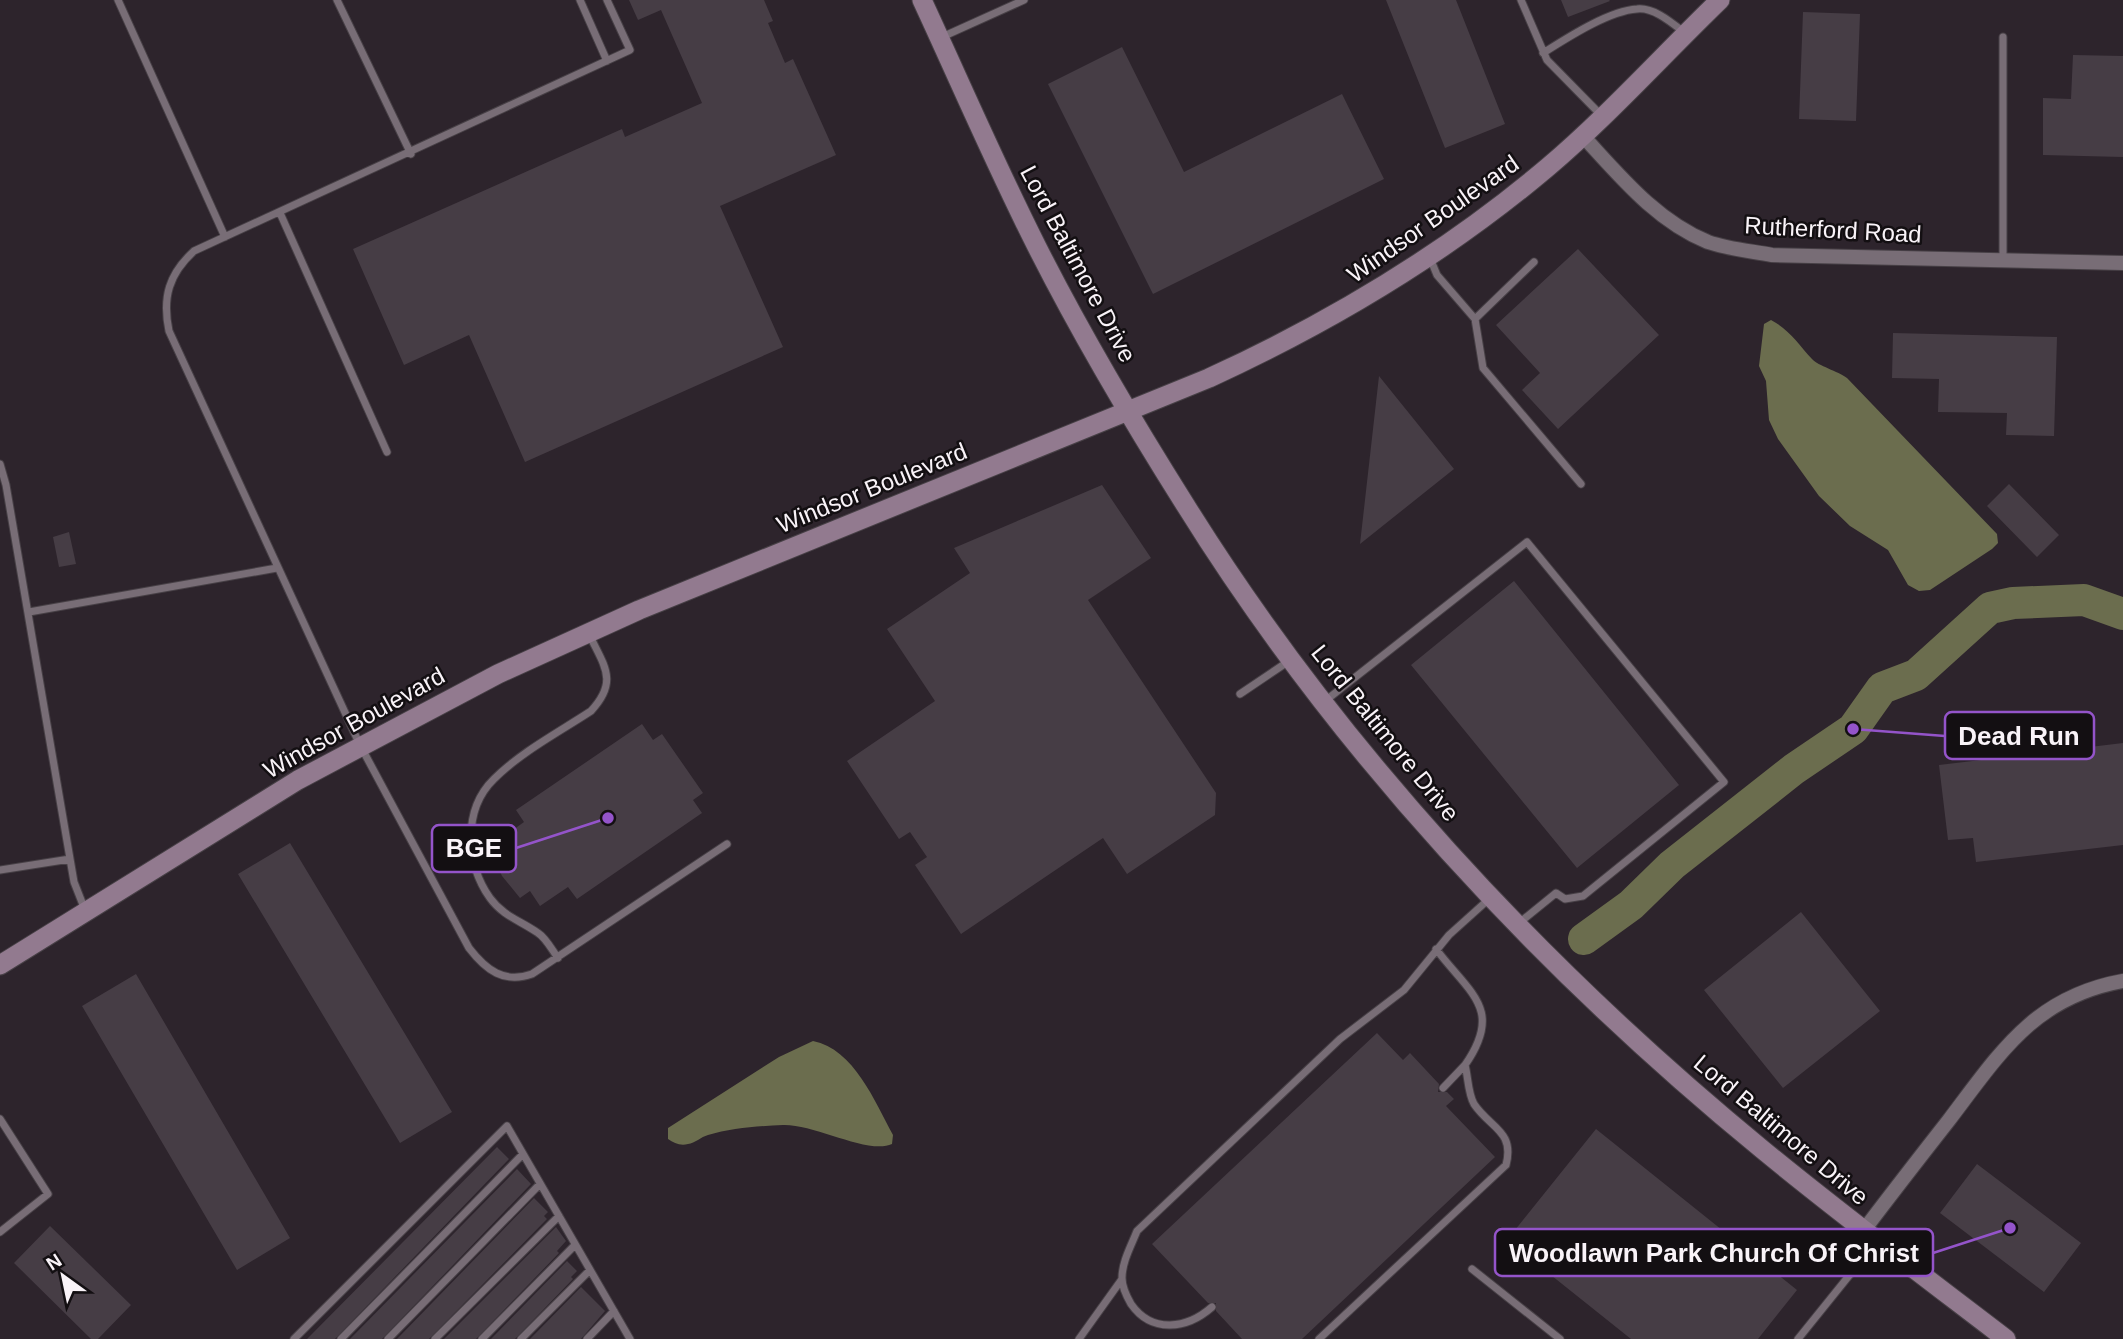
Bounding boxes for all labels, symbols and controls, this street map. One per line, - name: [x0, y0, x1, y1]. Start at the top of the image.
- street label: Windsor Boulevard: [1342, 149, 1524, 288]
- street label: Lord Baltimore Drive: [1015, 161, 1142, 367]
- street label: Rutherford Road: [1744, 211, 1922, 248]
- street label: Windsor Boulevard: [773, 437, 971, 538]
- street label: Lord Baltimore Drive: [1306, 639, 1465, 826]
- street label: Windsor Boulevard: [259, 662, 449, 784]
- callout: Dead Run: [1945, 712, 2094, 759]
- text: Dead Run: [1958, 721, 2080, 751]
- callout: BGE: [432, 825, 516, 872]
- text: BGE: [446, 833, 502, 863]
- street label: Lord Baltimore Drive: [1689, 1049, 1874, 1210]
- callout: Woodlawn Park Church Of Christ: [1495, 1229, 1933, 1276]
- text: Woodlawn Park Church Of Christ: [1509, 1238, 1919, 1268]
- north arrow: [28, 1241, 98, 1311]
- text: N: [43, 1250, 65, 1275]

